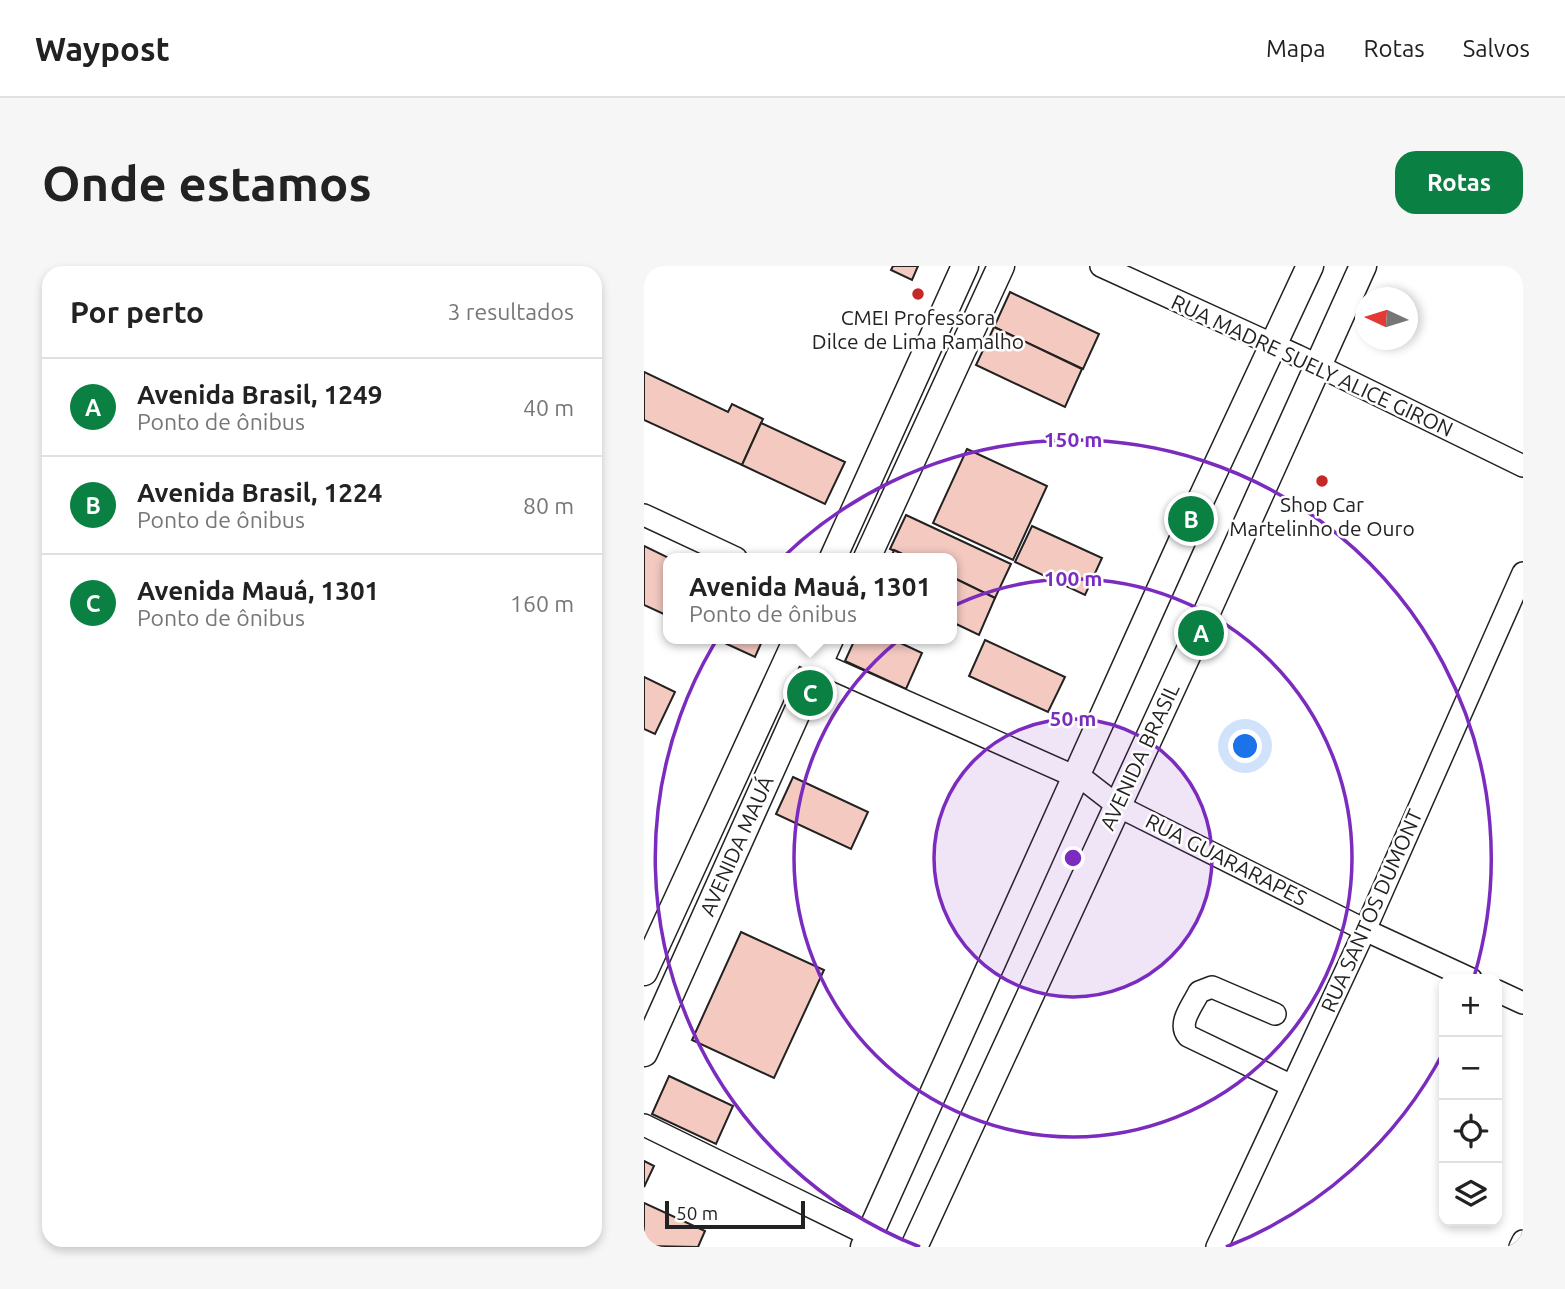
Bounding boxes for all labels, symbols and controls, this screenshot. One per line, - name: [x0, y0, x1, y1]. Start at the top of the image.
- text: Waypost: [35, 30, 170, 67]
- text: Mapa: [1266, 35, 1326, 62]
- text: Rotas: [1364, 35, 1425, 62]
- text: Salvos: [1463, 35, 1530, 62]
- button: Rotas: [1395, 151, 1523, 214]
- text: Onde estamos: [42, 155, 372, 210]
- marker: CMEI Professora Dilce de Lima Ramalho: [910, 286, 926, 302]
- north arrow: [1355, 287, 1418, 350]
- street label: RUA MADRE SUELY ALICE GIRON: [1168, 289, 1457, 441]
- text: Por perto: [70, 295, 204, 329]
- text: 3 resultados: [448, 299, 574, 324]
- place label: CMEI Professora Dilce de Lima Ramalho: [812, 305, 1024, 353]
- text: Avenida Brasil, 1249: [137, 380, 382, 409]
- text: A: [85, 395, 101, 420]
- text: 40 m: [523, 395, 574, 420]
- text: Ponto de ônibus: [137, 409, 305, 434]
- text: 150 m: [1044, 427, 1102, 451]
- marker: Shop Car Martelinho de Ouro: [1314, 473, 1330, 489]
- text: Avenida Brasil, 1224: [137, 478, 382, 507]
- place label: Shop Car Martelinho de Ouro: [1229, 492, 1415, 540]
- text: B: [85, 493, 101, 518]
- text: 80 m: [523, 493, 574, 518]
- pin: B: [1168, 493, 1214, 545]
- text: Ponto de ônibus: [137, 507, 305, 532]
- popup: [663, 553, 957, 644]
- text: 100 m: [1044, 566, 1102, 590]
- text: Avenida Mauá, 1301: [689, 572, 931, 601]
- text: Avenida Mauá, 1301: [137, 576, 379, 605]
- text: C: [86, 591, 100, 616]
- text: 160 m: [510, 591, 574, 616]
- text: Ponto de ônibus: [689, 601, 857, 626]
- text: Ponto de ônibus: [137, 605, 305, 630]
- pin: A: [1178, 607, 1224, 659]
- pin: C: [787, 667, 833, 719]
- street label: AVENIDA BRASIL: [1095, 679, 1184, 834]
- text: 50 m: [1050, 706, 1096, 730]
- your location: [1228, 729, 1262, 763]
- street label: AVENIDA MAUÁ: [694, 771, 778, 919]
- street label: RUA SANTOS DUMONT: [1316, 805, 1427, 1016]
- street label: RUA GUARARAPES: [1142, 808, 1311, 910]
- centre of rings: [1061, 846, 1085, 870]
- map controls: [1439, 974, 1502, 1226]
- button: +: [1439, 974, 1502, 1037]
- button: −: [1439, 1037, 1502, 1100]
- button: locate: [1439, 1100, 1502, 1163]
- button: layers: [1439, 1163, 1502, 1226]
- scale bar: [665, 1198, 805, 1230]
- text: 50 m: [676, 1202, 718, 1224]

